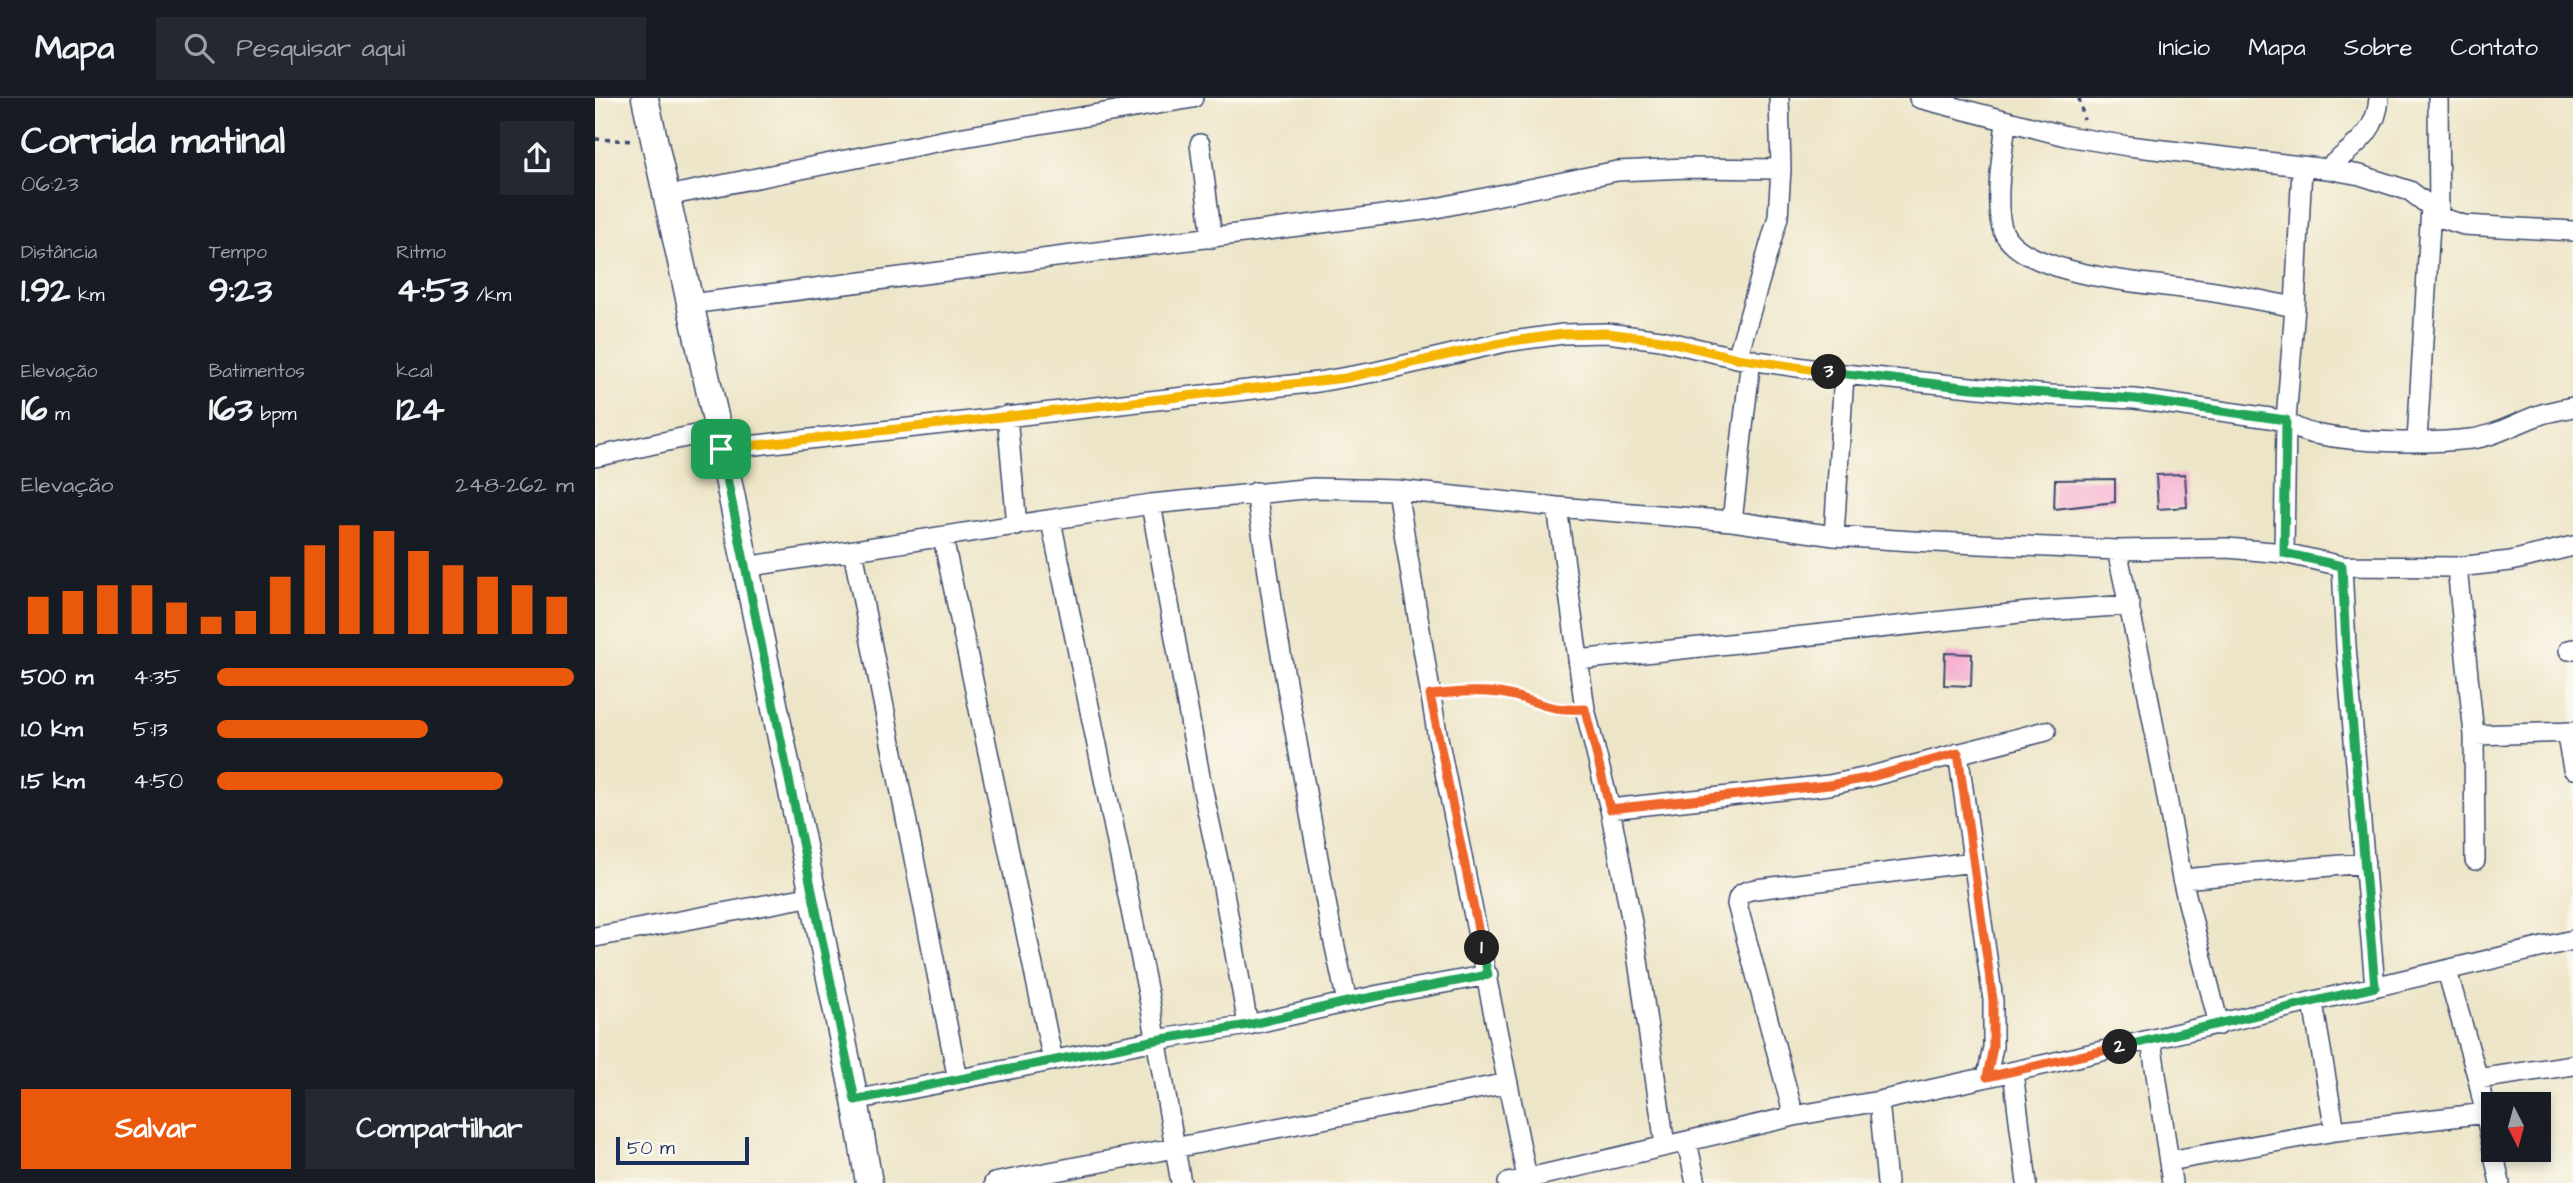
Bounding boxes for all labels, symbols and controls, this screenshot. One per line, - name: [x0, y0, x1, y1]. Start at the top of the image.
- search box: [156, 17, 646, 80]
- text: Mapa: [35, 25, 114, 71]
- icon: search: [180, 29, 218, 67]
- text: Pesquisar aqui: [236, 30, 405, 66]
- text: Início: [2159, 31, 2210, 65]
- text: Mapa: [2248, 31, 2306, 65]
- text: Sobre: [2344, 31, 2412, 65]
- text: Contato: [2450, 31, 2538, 65]
- text: Corrida matinal: [21, 116, 285, 168]
- button: share: [500, 121, 574, 195]
- text: 06:23: [21, 168, 79, 200]
- text: Distância: [21, 239, 97, 266]
- text: Tempo: [209, 239, 267, 266]
- text: Ritmo: [396, 239, 446, 266]
- text: 1.92: [21, 266, 70, 315]
- text: 9:23: [209, 266, 272, 315]
- text: 4:53: [396, 266, 469, 315]
- text: km: [70, 282, 104, 309]
- text: /km: [469, 282, 511, 309]
- pin: 3: [1811, 354, 1847, 390]
- text: Elevação: [21, 358, 97, 385]
- text: Batimentos: [209, 358, 305, 385]
- text: kcal: [396, 358, 433, 385]
- text: 3: [1824, 358, 1833, 385]
- text: 16: [21, 385, 47, 434]
- text: 163: [209, 385, 253, 434]
- text: 124: [396, 385, 445, 434]
- text: m: [47, 401, 70, 428]
- text: bpm: [253, 401, 297, 428]
- pin: [691, 419, 751, 479]
- icon: arrive: [702, 430, 740, 468]
- text: Elevação: [21, 469, 114, 501]
- text: 248–262 m: [455, 469, 574, 501]
- text: 500 m: [21, 661, 93, 693]
- text: 4:35: [133, 661, 180, 693]
- text: 1.0 km: [21, 713, 83, 745]
- text: 5:13: [133, 713, 168, 745]
- text: 1.5 km: [21, 765, 85, 797]
- text: 4:50: [133, 765, 183, 797]
- pin: 1: [1465, 930, 1499, 966]
- text: 1: [1480, 934, 1483, 961]
- pin: 2: [2103, 1030, 2137, 1065]
- text: 2: [2114, 1033, 2125, 1060]
- button: Salvar: [21, 1089, 291, 1169]
- button: Compartilhar: [305, 1089, 574, 1169]
- north arrow: [2481, 1092, 2551, 1162]
- map controls: [2481, 1092, 2551, 1162]
- scale bar: [616, 1134, 749, 1166]
- text: 50 m: [627, 1135, 675, 1162]

